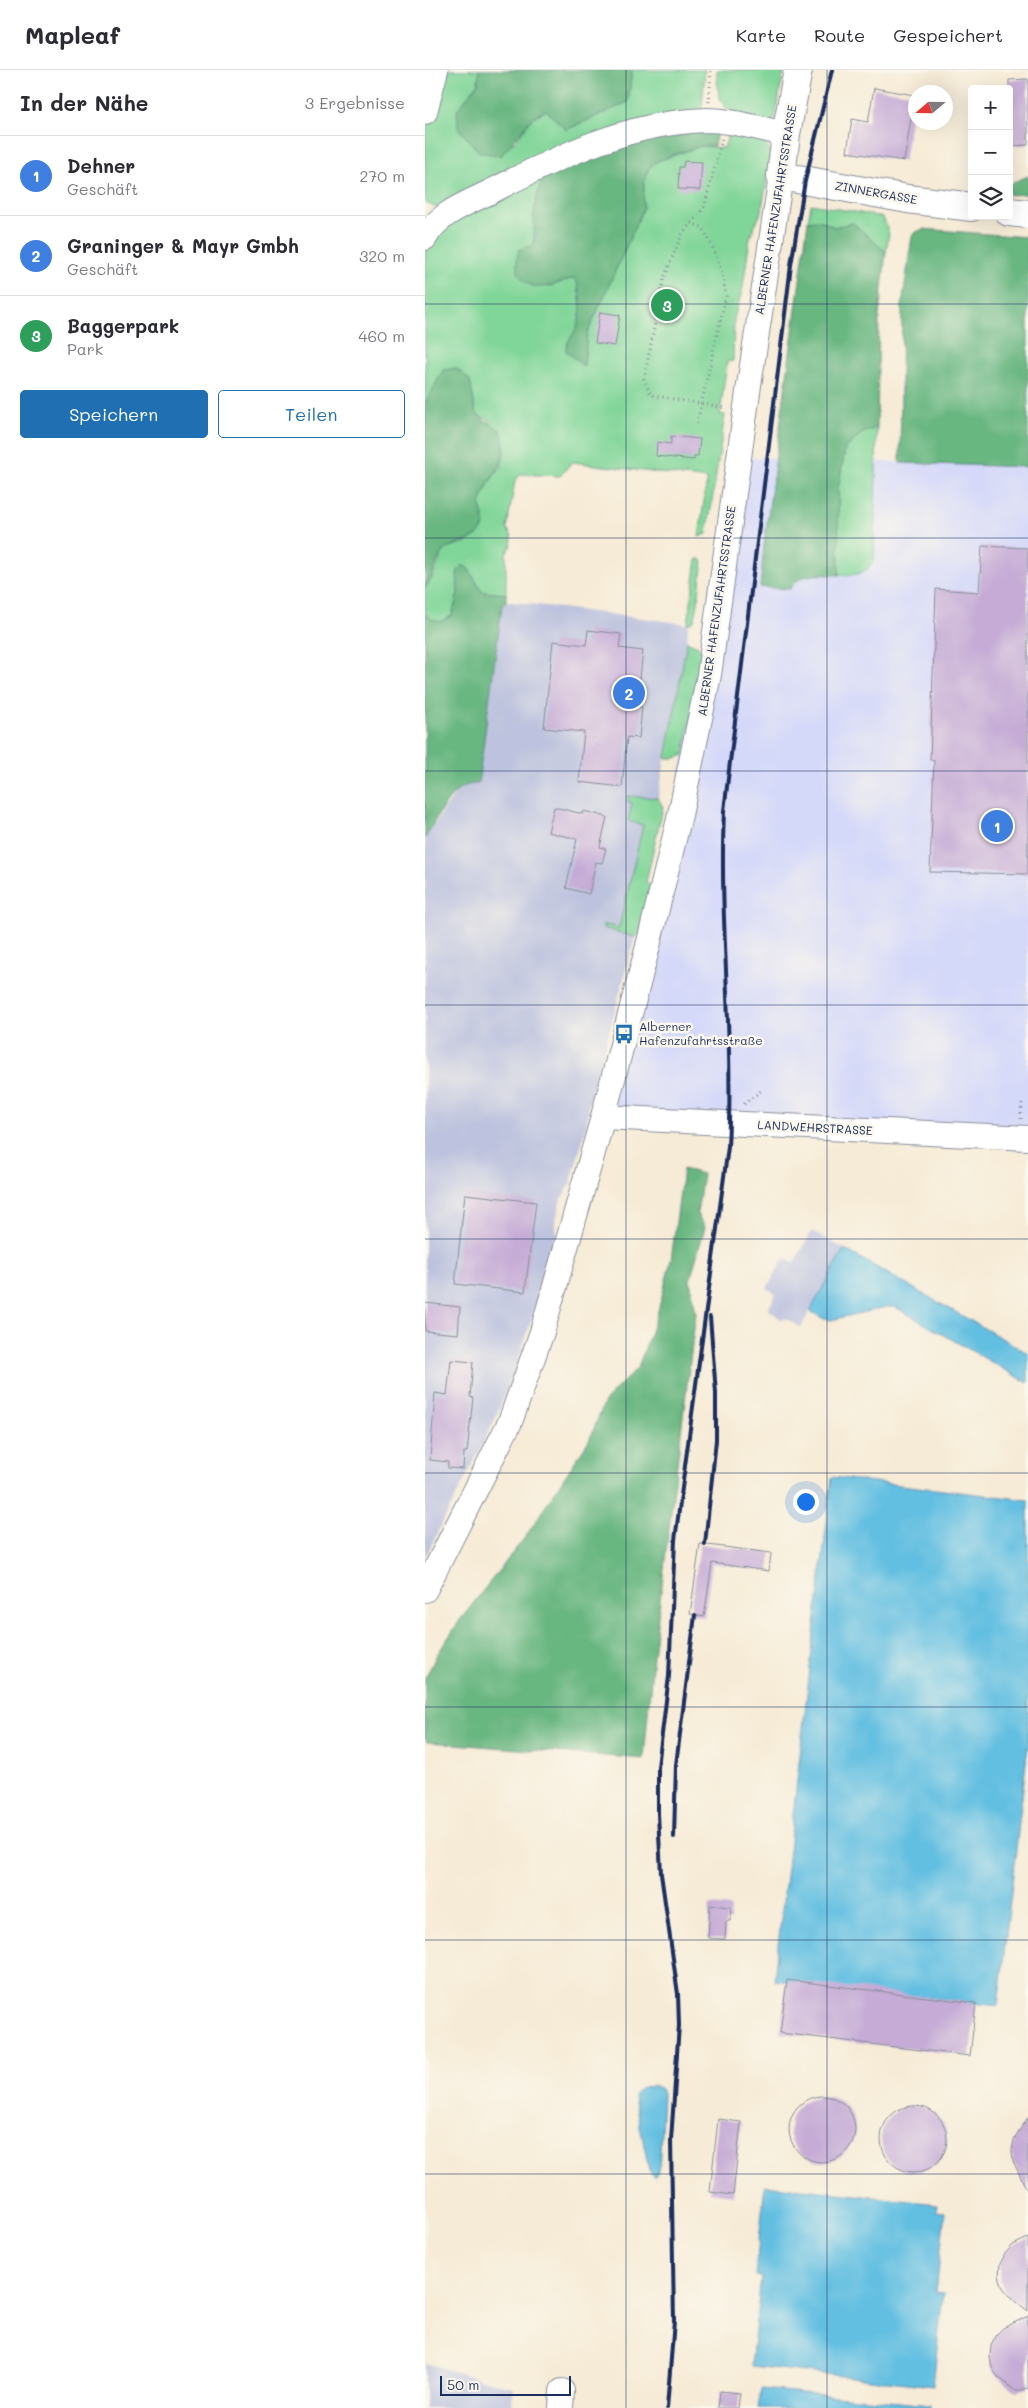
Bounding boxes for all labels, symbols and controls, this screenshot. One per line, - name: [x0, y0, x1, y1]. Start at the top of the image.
- text: Mapleaf: [25, 19, 120, 50]
- text: Karte: [736, 23, 786, 47]
- text: Route: [814, 23, 865, 47]
- text: Gespeichert: [893, 23, 1003, 47]
- north arrow: [908, 85, 953, 130]
- map controls: [968, 85, 1013, 220]
- button: +: [968, 85, 1013, 130]
- text: In der Nähe: [20, 89, 148, 116]
- text: 3 Ergebnisse: [305, 92, 405, 113]
- street label: ALBERNER HAFENZUFAHRTSSTRASSE: [750, 104, 800, 316]
- button: −: [968, 130, 1013, 175]
- text: Dehner: [67, 153, 135, 178]
- text: 1: [32, 165, 40, 186]
- text: 270 m: [359, 165, 405, 186]
- button: layers: [968, 175, 1013, 220]
- street label: ZINNERGASSE: [834, 177, 919, 207]
- text: Geschäft: [67, 178, 138, 199]
- text: Graninger & Mayr Gmbh: [67, 233, 299, 258]
- text: 2: [32, 245, 40, 266]
- text: 320 m: [359, 245, 405, 266]
- text: Geschäft: [67, 258, 138, 279]
- pin: 3: [651, 286, 683, 324]
- text: Baggerpark: [67, 313, 179, 338]
- text: 3: [31, 325, 41, 346]
- text: 460 m: [358, 325, 405, 346]
- text: Park: [67, 338, 103, 359]
- button: Speichern: [20, 390, 208, 438]
- button: Teilen: [218, 390, 405, 438]
- street label: ALBERNER HAFENZUFAHRTSSTRASSE: [693, 504, 739, 717]
- pin: 2: [613, 674, 645, 712]
- pin: 1: [981, 807, 1013, 845]
- place label: Alberner Hafenzufahrtsstraße: [639, 1018, 763, 1048]
- bus stop icon: Alberner Hafenzufahrtsstraße: [613, 1023, 635, 1045]
- street label: LANDWEHRSTRASSE: [757, 1116, 873, 1138]
- your location: [793, 1489, 819, 1515]
- scale bar: [440, 2373, 571, 2396]
- text: 50 m: [447, 2375, 479, 2394]

